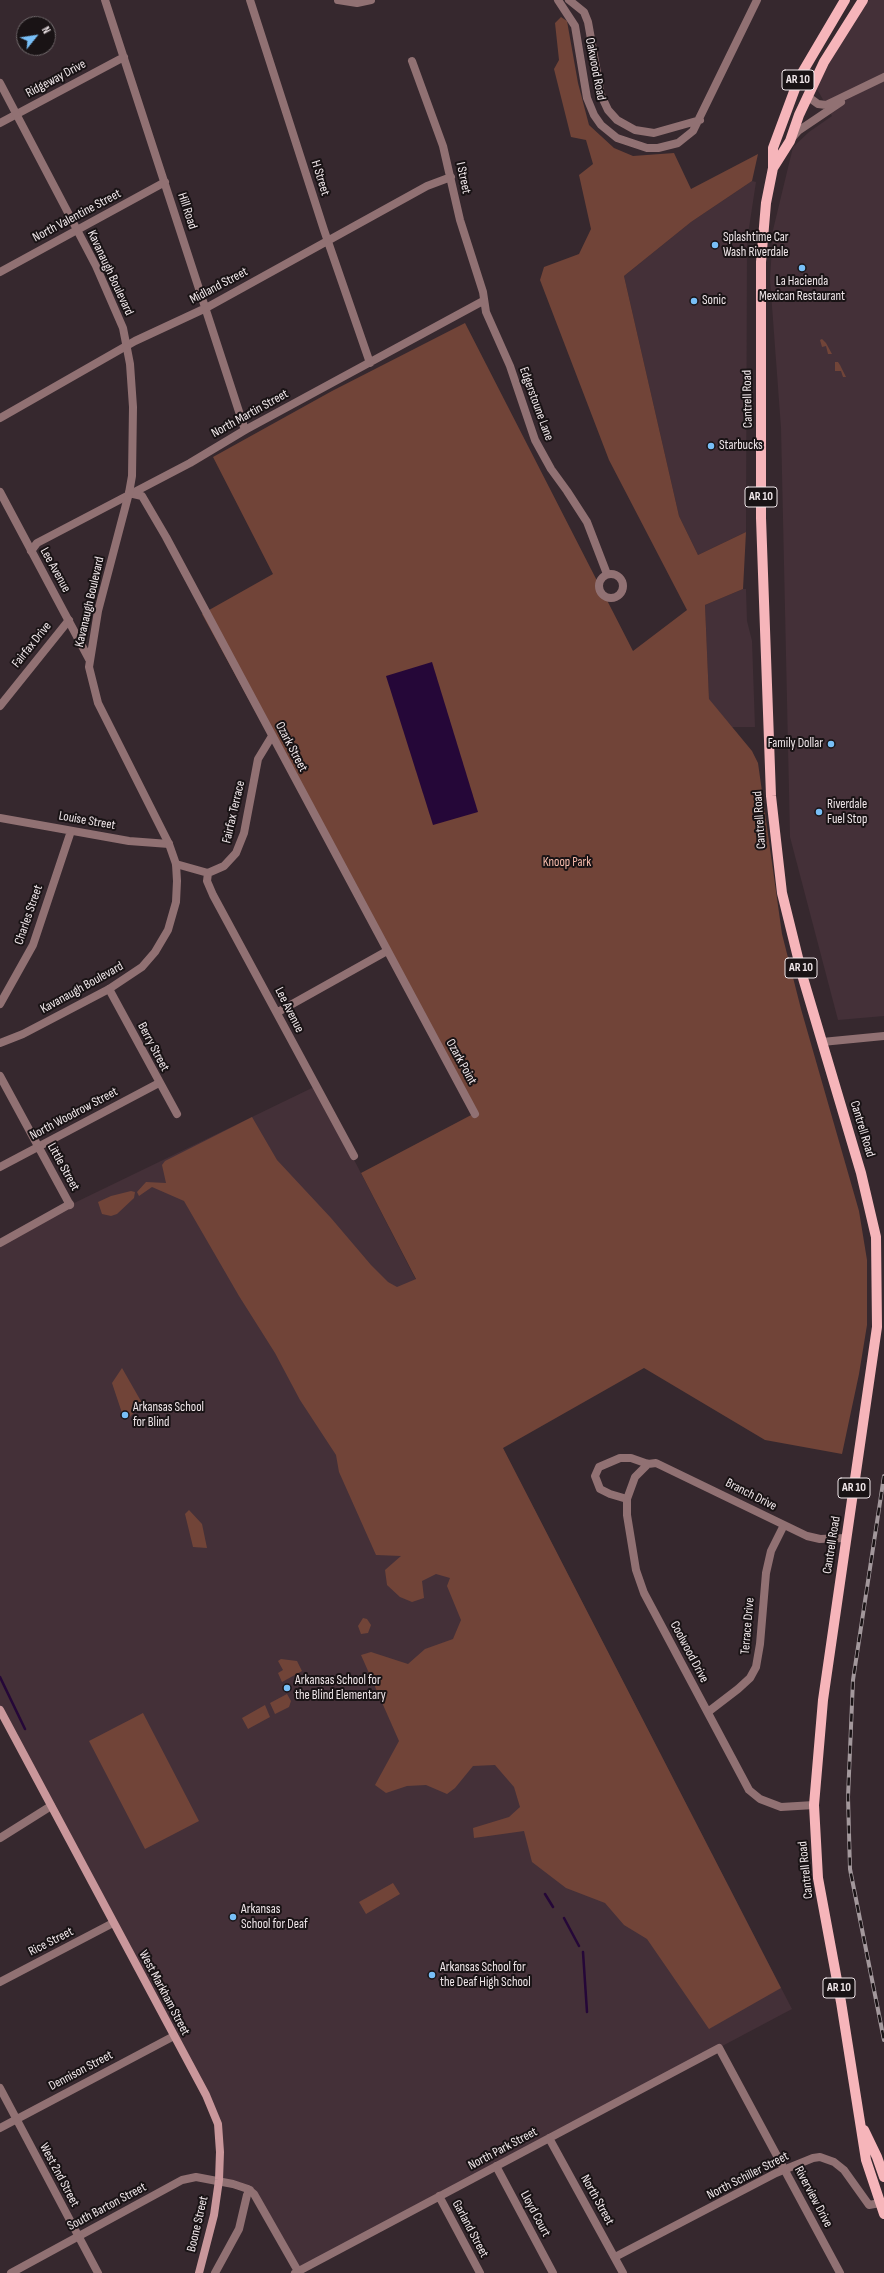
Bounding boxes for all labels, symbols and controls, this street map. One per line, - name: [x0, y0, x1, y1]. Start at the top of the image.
- north arrow: [16, 16, 56, 56]
- text: N: [39, 24, 53, 36]
- street label: Oakwood Road: [581, 36, 609, 102]
- street label: Ridgeway Drive: [23, 57, 89, 101]
- road number: AR 10: [782, 70, 814, 90]
- street label: H Street: [307, 158, 333, 198]
- street label: I Street: [452, 161, 474, 195]
- street label: North Valentine Street: [30, 186, 124, 246]
- street label: Hill Road: [174, 191, 200, 231]
- street label: Kavanaugh Boulevard: [83, 228, 137, 318]
- place label: Splashtime Car Wash Riverdale: [723, 230, 789, 261]
- marker: Splashtime Car Wash Riverdale: [710, 240, 720, 250]
- marker: La Hacienda Mexican Restaurant: [797, 263, 807, 273]
- street label: Midland Street: [187, 264, 251, 308]
- place label: La Hacienda Mexican Restaurant: [759, 274, 845, 305]
- place label: Sonic: [702, 293, 726, 309]
- marker: Sonic: [689, 296, 699, 306]
- street label: Edgerstoune Lane: [515, 365, 557, 443]
- street label: Cantrell Road: [740, 370, 756, 428]
- street label: North Martin Street: [209, 386, 291, 442]
- place label: Starbucks: [719, 438, 763, 454]
- marker: Starbucks: [706, 441, 716, 451]
- road number: AR 10: [745, 487, 777, 507]
- street label: Lee Avenue: [36, 545, 74, 595]
- street label: Kavanaugh Boulevard: [72, 555, 108, 649]
- street label: Fairfax Drive: [9, 619, 55, 671]
- street label: Ozark Street: [271, 719, 311, 775]
- place label: Family Dollar: [768, 736, 823, 752]
- marker: Family Dollar: [826, 739, 836, 749]
- street label: Fairfax Terrace: [219, 779, 249, 845]
- street label: Cantrell Road: [750, 791, 770, 849]
- place label: Riverdale Fuel Stop: [827, 797, 867, 828]
- marker: Riverdale Fuel Stop: [814, 807, 824, 817]
- street label: Louise Street: [57, 808, 117, 834]
- park label: Knoop Park: [543, 855, 591, 871]
- street label: Charles Street: [11, 883, 47, 947]
- road number: AR 10: [785, 958, 817, 978]
- street label: Kavanaugh Boulevard: [38, 959, 126, 1017]
- street label: Lee Avenue: [271, 985, 307, 1035]
- street label: Berry Street: [134, 1020, 172, 1074]
- street label: Ozark Point: [442, 1036, 480, 1088]
- street label: North Woodrow Street: [27, 1084, 121, 1144]
- street label: Cantrell Road: [846, 1099, 878, 1159]
- street label: Little Street: [44, 1140, 82, 1194]
- place label: Arkansas School for Blind: [133, 1400, 204, 1431]
- marker: Arkansas School for Blind: [120, 1410, 130, 1420]
- street label: Branch Drive: [723, 1475, 779, 1515]
- road number: AR 10: [838, 1478, 870, 1498]
- street label: Cantrell Road: [820, 1515, 844, 1575]
- street label: Terrace Drive: [738, 1597, 758, 1655]
- street label: Coolwood Drive: [666, 1618, 712, 1686]
- place label: Arkansas School for the Blind Elementary: [295, 1673, 386, 1704]
- marker: Arkansas School for the Blind Elementary: [282, 1683, 292, 1693]
- street label: Cantrell Road: [795, 1840, 817, 1900]
- place label: Arkansas School for Deaf: [241, 1902, 308, 1933]
- marker: Arkansas School for Deaf: [228, 1912, 238, 1922]
- street label: Rice Street: [26, 1924, 76, 1960]
- street label: West Markham Street: [135, 1948, 193, 2038]
- place label: Arkansas School for the Deaf High School: [440, 1960, 531, 1991]
- marker: Arkansas School for the Deaf High School: [427, 1970, 437, 1980]
- road number: AR 10: [823, 1978, 855, 1998]
- street label: Dennison Street: [46, 2048, 116, 2094]
- street label: North Park Street: [466, 2124, 540, 2174]
- street label: West 2nd Street: [36, 2140, 82, 2210]
- street label: North Schiller Street: [705, 2149, 791, 2203]
- street label: Riverview Drive: [790, 2164, 836, 2230]
- street label: North Street: [577, 2172, 617, 2228]
- street label: South Barton Street: [65, 2180, 149, 2234]
- street label: Lloyd Court: [516, 2188, 554, 2240]
- street label: Boone Street: [184, 2195, 212, 2253]
- street label: Garland Street: [448, 2197, 492, 2261]

